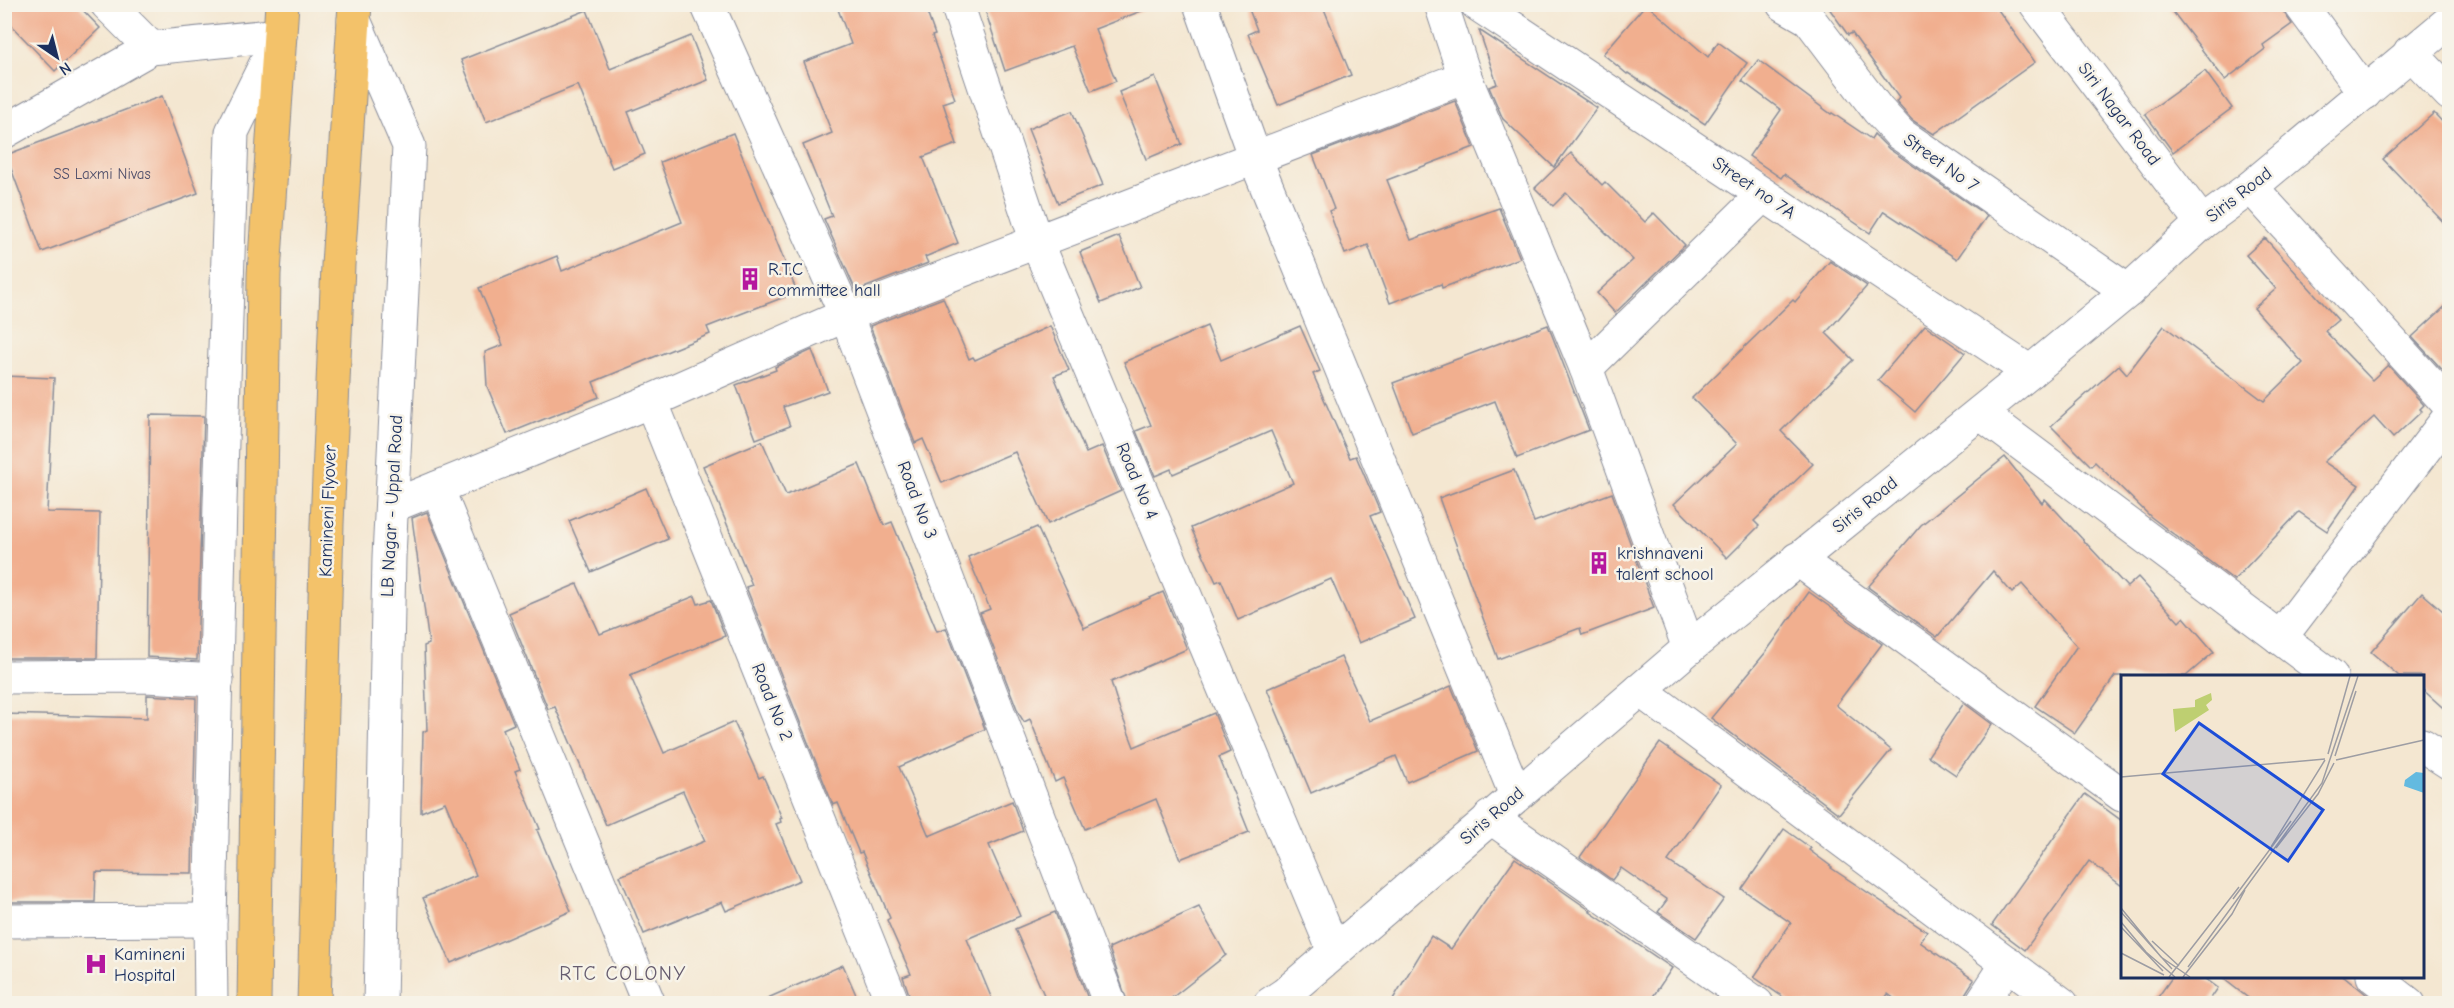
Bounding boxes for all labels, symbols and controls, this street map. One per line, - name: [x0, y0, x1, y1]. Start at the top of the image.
- north arrow: [27, 27, 87, 87]
- text: N: [56, 58, 74, 79]
- street label: Siri Nagar Road: [2074, 58, 2164, 170]
- street label: Street No 7: [1899, 129, 1983, 197]
- street label: Street no 7A: [1709, 153, 1799, 223]
- street label: Siris Road: [2202, 163, 2276, 227]
- house number: SS Laxmi Nivas: [53, 165, 151, 183]
- place label: R.T.C committee hall: [768, 259, 881, 301]
- building icon: R.T.C committee hall: [737, 266, 763, 292]
- street label: LB Nagar - Uppal Road: [377, 414, 407, 598]
- street label: Road No 4: [1112, 440, 1162, 522]
- street label: Kamineni Flyover: [315, 444, 341, 577]
- street label: Road No 3: [893, 458, 941, 542]
- street label: Siris Road: [1828, 472, 1902, 538]
- place label: krishnaveni talent school: [1616, 543, 1714, 585]
- building icon: krishnaveni talent school: [1586, 550, 1612, 576]
- street label: Road No 2: [747, 660, 797, 744]
- inset map: [2121, 675, 2424, 978]
- street label: Siris Road: [1456, 783, 1528, 849]
- place label: Kamineni Hospital: [114, 944, 185, 986]
- hospital icon: Kamineni Hospital: [83, 951, 109, 977]
- district label: RTC COLONY: [559, 962, 687, 985]

